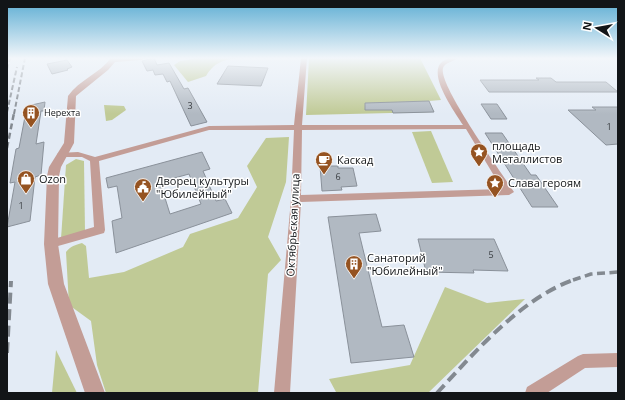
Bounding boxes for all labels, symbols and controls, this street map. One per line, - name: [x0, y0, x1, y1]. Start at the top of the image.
- north arrow: [577, 8, 617, 48]
- text: N: [578, 20, 595, 32]
- house number: 3: [187, 99, 193, 112]
- building icon: Нерехта: [21, 103, 41, 128]
- place label: Нерехта: [44, 106, 80, 119]
- house number: 1: [606, 120, 612, 133]
- place label: площадь Металлистов: [492, 138, 562, 166]
- place icon: площадь Металлистов: [469, 142, 489, 167]
- cafe icon: Каскад: [314, 150, 334, 175]
- place label: Каскад: [337, 152, 374, 167]
- shop icon: Ozon: [16, 169, 36, 194]
- house number: 6: [335, 170, 341, 183]
- place label: Ozon: [39, 171, 66, 186]
- place label: Дворец культуры "Юбилейный": [156, 173, 249, 201]
- street label: Октябрьская улица: [282, 173, 303, 277]
- place icon: Слава героям: [485, 173, 505, 198]
- place label: Слава героям: [508, 175, 581, 190]
- public building icon: Дворец культуры "Юбилейный": [133, 177, 153, 202]
- house number: 1: [18, 199, 24, 212]
- house number: 5: [488, 248, 494, 261]
- place label: Санаторий "Юбилейный": [367, 250, 443, 278]
- building icon: Санаторий "Юбилейный": [344, 254, 364, 279]

